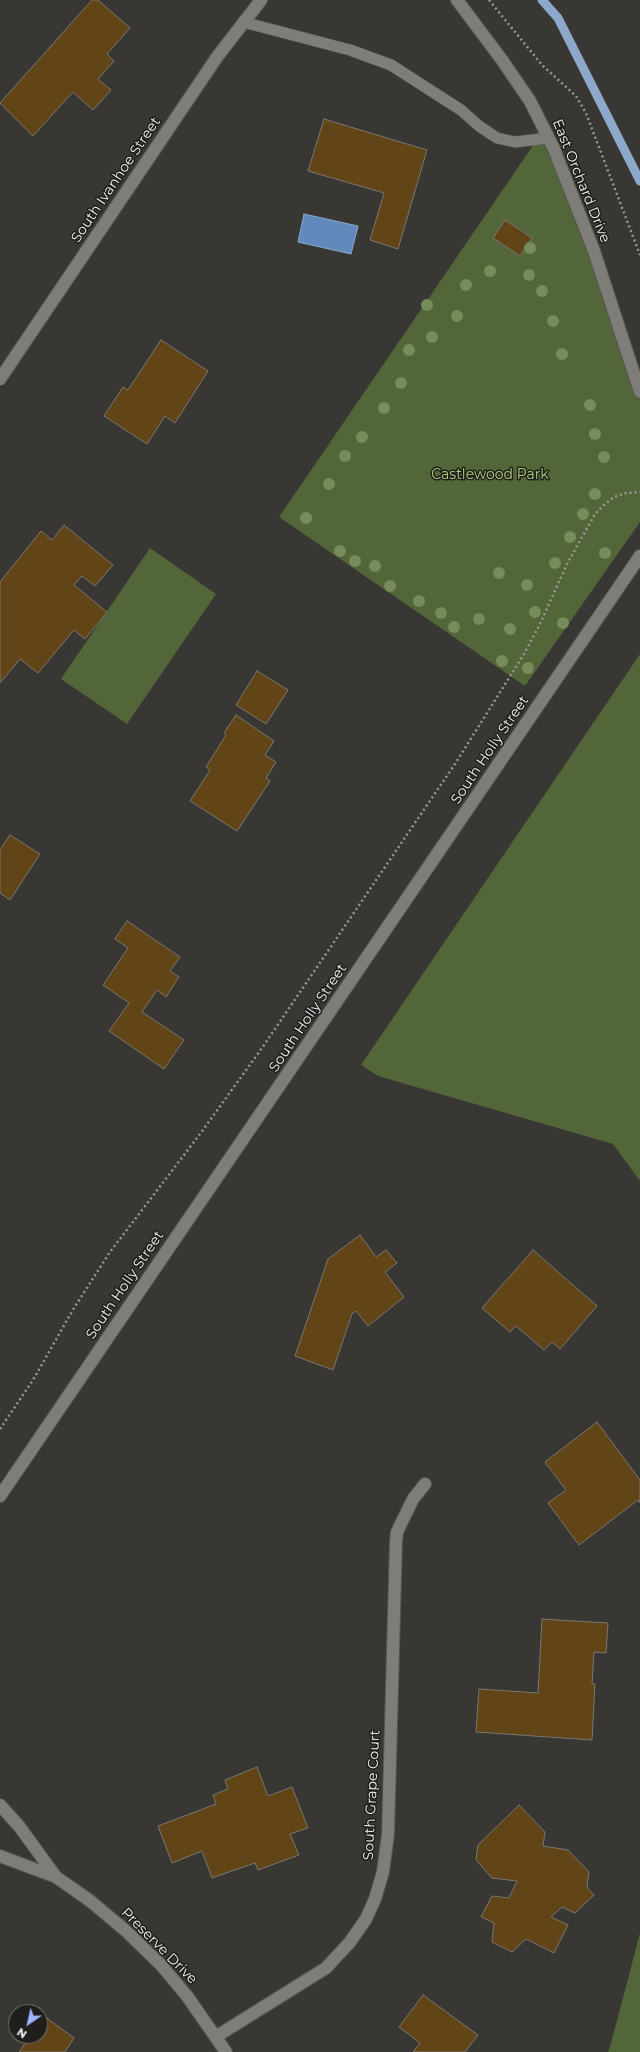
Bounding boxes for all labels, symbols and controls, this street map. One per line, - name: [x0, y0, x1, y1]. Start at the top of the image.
- street label: South Ivanhoe Street: [68, 114, 164, 246]
- street label: East Orchard Drive: [549, 117, 613, 245]
- park label: Castlewood Park: [431, 467, 549, 483]
- street label: South Holly Street: [448, 693, 532, 807]
- street label: South Holly Street: [266, 961, 350, 1075]
- street label: South Holly Street: [83, 1228, 167, 1342]
- street label: South Grape Court: [360, 1729, 384, 1861]
- street label: Preserve Drive: [117, 1904, 201, 1988]
- north arrow: [8, 2004, 48, 2044]
- text: N: [14, 2025, 29, 2041]

